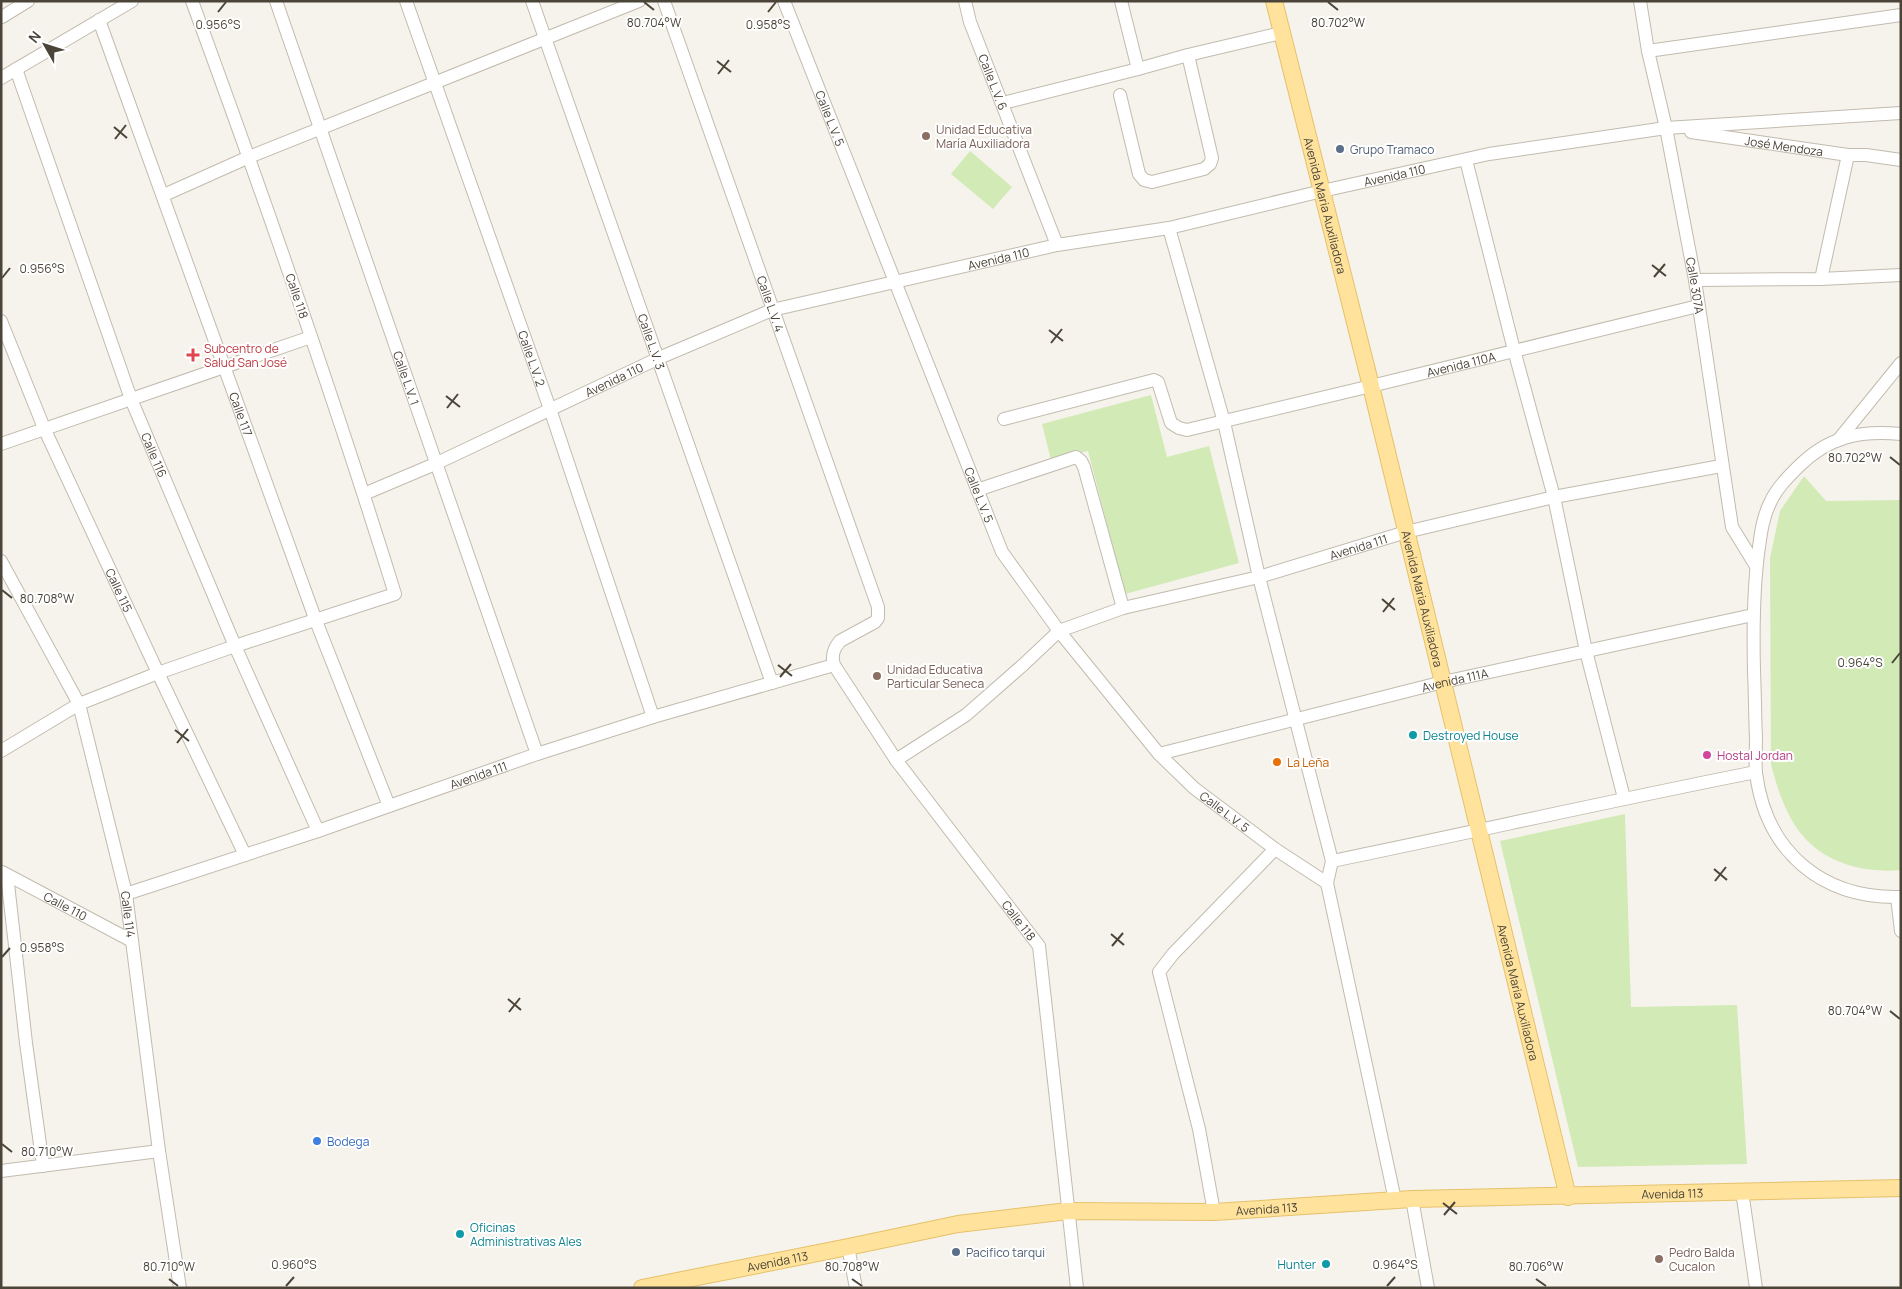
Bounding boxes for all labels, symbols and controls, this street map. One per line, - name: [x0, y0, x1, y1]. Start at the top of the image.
- text: 80.704°W: [627, 14, 682, 31]
- text: 80.702°W: [1311, 14, 1366, 31]
- text: 0.956°S: [196, 16, 240, 33]
- text: 0.958°S: [746, 16, 790, 33]
- north arrow: [20, 20, 70, 70]
- text: N: [24, 27, 45, 46]
- street label: Calle L.V. 6: [975, 51, 1012, 113]
- street label: Calle L.V. 5: [812, 88, 849, 149]
- place label: Unidad Educativa María Auxiliadora: [936, 121, 1032, 152]
- marker: Unidad Educativa María Auxiliadora: [920, 130, 932, 142]
- street label: José Mendoza: [1744, 131, 1824, 160]
- street label: Avenida Maria Auxiliadora: [1300, 136, 1351, 276]
- place label: Grupo Tramaco: [1350, 141, 1434, 158]
- marker: Grupo Tramaco: [1334, 143, 1346, 155]
- street label: Avenida 110: [1362, 160, 1427, 190]
- street label: Avenida 110: [966, 243, 1031, 274]
- street label: Calle 307A: [1682, 256, 1709, 316]
- text: 0.956°S: [20, 260, 64, 277]
- street label: Calle 118: [281, 271, 313, 321]
- street label: Calle L.V. 4: [753, 273, 789, 334]
- street label: Calle L.V. 3: [634, 311, 669, 372]
- street label: Calle L.V. 2: [514, 328, 550, 389]
- place label: Subcentro de Salud San José: [204, 340, 287, 371]
- street label: Avenida 110A: [1425, 347, 1498, 381]
- marker: Subcentro de Salud San José: [186, 348, 200, 362]
- street label: Calle L.V. 1: [389, 349, 424, 407]
- street label: Avenida 110: [582, 358, 646, 400]
- street label: Calle 117: [226, 390, 257, 438]
- street label: Calle 116: [138, 430, 171, 480]
- text: 80.702°W: [1828, 449, 1883, 466]
- street label: Calle L.V. 5: [961, 464, 998, 525]
- street label: Avenida Maria Auxiliadora: [1398, 529, 1447, 669]
- street label: Avenida 111: [1327, 530, 1390, 563]
- street label: Calle 115: [102, 565, 137, 615]
- text: 80.708°W: [20, 590, 75, 607]
- text: 0.964°S: [1837, 654, 1883, 671]
- place label: Unidad Educativa Particular Seneca: [887, 661, 984, 692]
- street label: Avenida 111A: [1420, 664, 1490, 696]
- marker: Unidad Educativa Particular Seneca: [871, 670, 883, 682]
- place label: Destroyed House: [1423, 727, 1519, 744]
- marker: Destroyed House: [1407, 729, 1419, 741]
- place label: Hostal Jordan: [1717, 747, 1793, 764]
- marker: Hostal Jordan: [1701, 749, 1713, 761]
- place label: La Leña: [1287, 754, 1329, 771]
- marker: La Leña: [1271, 756, 1283, 768]
- street label: Avenida 111: [447, 757, 509, 793]
- street label: Calle L.V. 5: [1196, 787, 1253, 836]
- street label: Calle 110: [41, 887, 90, 924]
- street label: Calle 114: [117, 890, 140, 938]
- street label: Calle 118: [998, 897, 1040, 944]
- street label: Avenida Maria Auxiliadora: [1493, 922, 1543, 1062]
- text: 0.958°S: [20, 939, 64, 956]
- text: 80.704°W: [1828, 1002, 1883, 1019]
- place label: Bodega: [327, 1133, 369, 1150]
- marker: Bodega: [311, 1135, 323, 1147]
- text: 80.710°W: [21, 1143, 74, 1160]
- street label: Avenida 113: [1641, 1184, 1704, 1202]
- street label: Avenida 113: [1235, 1198, 1298, 1219]
- place label: Oficinas Administrativas Ales: [470, 1219, 582, 1250]
- marker: Oficinas Administrativas Ales: [454, 1228, 466, 1240]
- place label: Pacifico tarqui: [966, 1244, 1045, 1261]
- place label: Pedro Balda Cucalon: [1669, 1244, 1735, 1275]
- marker: Pacifico tarqui: [950, 1246, 962, 1258]
- street label: Avenida 113: [745, 1247, 809, 1275]
- marker: Pedro Balda Cucalon: [1653, 1253, 1665, 1265]
- text: 0.960°S: [271, 1256, 317, 1273]
- place label: Hunter: [1278, 1256, 1317, 1273]
- text: 0.964°S: [1372, 1256, 1418, 1273]
- text: 80.710°W: [143, 1258, 196, 1275]
- text: 80.708°W: [825, 1258, 880, 1275]
- marker: Hunter: [1320, 1258, 1332, 1270]
- text: 80.706°W: [1509, 1258, 1564, 1275]

